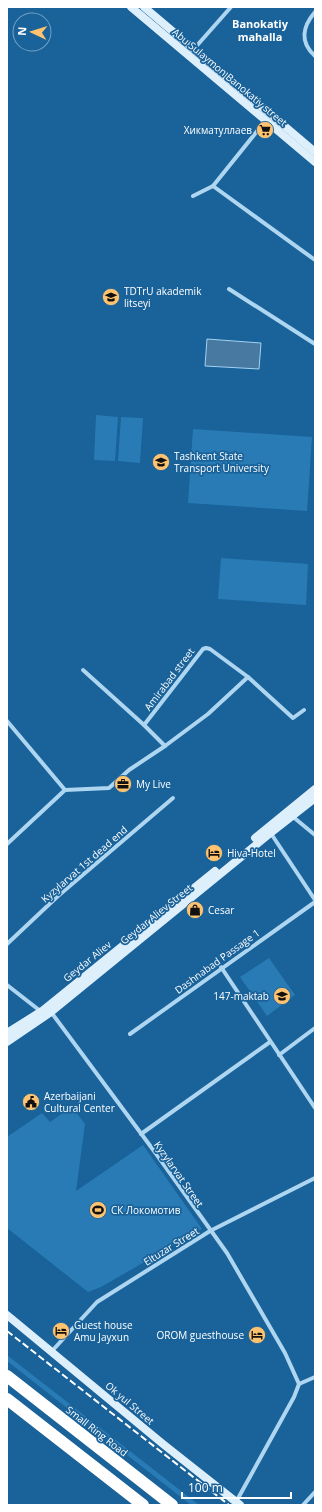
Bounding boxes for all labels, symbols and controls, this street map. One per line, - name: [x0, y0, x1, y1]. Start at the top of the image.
- north arrow: [12, 12, 52, 52]
- district label: Banokatiy mahalla: [232, 16, 289, 44]
- street label: Abu Sulaymon Banokatiy street: [170, 25, 291, 129]
- text: N: [14, 26, 29, 36]
- supermarket icon: Хикматуллаев: [255, 120, 275, 140]
- place label: Хикматуллаев: [184, 123, 252, 137]
- place label: TDTrU akademik litseyi: [124, 284, 202, 310]
- school or university icon: TDTrU akademik litseyi: [101, 287, 121, 307]
- place label: Tashkent State Transport University: [174, 449, 270, 475]
- school or university icon: Tashkent State Transport University: [151, 452, 171, 472]
- street label: Amirabad street: [141, 644, 198, 713]
- office icon: My Live: [113, 774, 133, 794]
- place label: My Live: [136, 777, 171, 791]
- street label: Kyzylarvat 1st dead end: [38, 823, 130, 905]
- hotel icon: Hiva-Hotel: [204, 843, 224, 863]
- place label: Hiva-Hotel: [227, 846, 276, 860]
- street label: Geydar Aliev Street: [117, 880, 195, 947]
- shop icon: Cesar: [185, 900, 205, 920]
- place label: Cesar: [208, 903, 234, 917]
- street label: Dashnabad Passage 1: [172, 925, 262, 997]
- street label: Geydar Aliev: [60, 937, 114, 985]
- school or university icon: 147-maktab: [272, 986, 292, 1006]
- place label: 147-maktab: [213, 989, 269, 1003]
- place label: Azerbaijani Cultural Center: [44, 1089, 115, 1115]
- public building icon: Azerbaijani Cultural Center: [21, 1092, 41, 1112]
- street label: Kyzylarvat Street: [151, 1138, 207, 1210]
- sports icon: СК Локомотив: [88, 1200, 108, 1220]
- place label: СК Локомотив: [111, 1203, 181, 1217]
- street label: Eltuzar Street: [141, 1223, 202, 1269]
- place label: Guest house Amu Jayxun: [74, 1318, 133, 1344]
- hotel icon: Guest house Amu Jayxun: [51, 1321, 71, 1341]
- hotel icon: OROM guesthouse: [247, 1325, 267, 1345]
- place label: OROM guesthouse: [157, 1328, 244, 1342]
- street label: Ok yul Street: [103, 1378, 158, 1428]
- street label: Small Ring Road: [63, 1402, 131, 1460]
- scale bar: [182, 1474, 291, 1500]
- text: 100 m: [188, 1479, 223, 1496]

